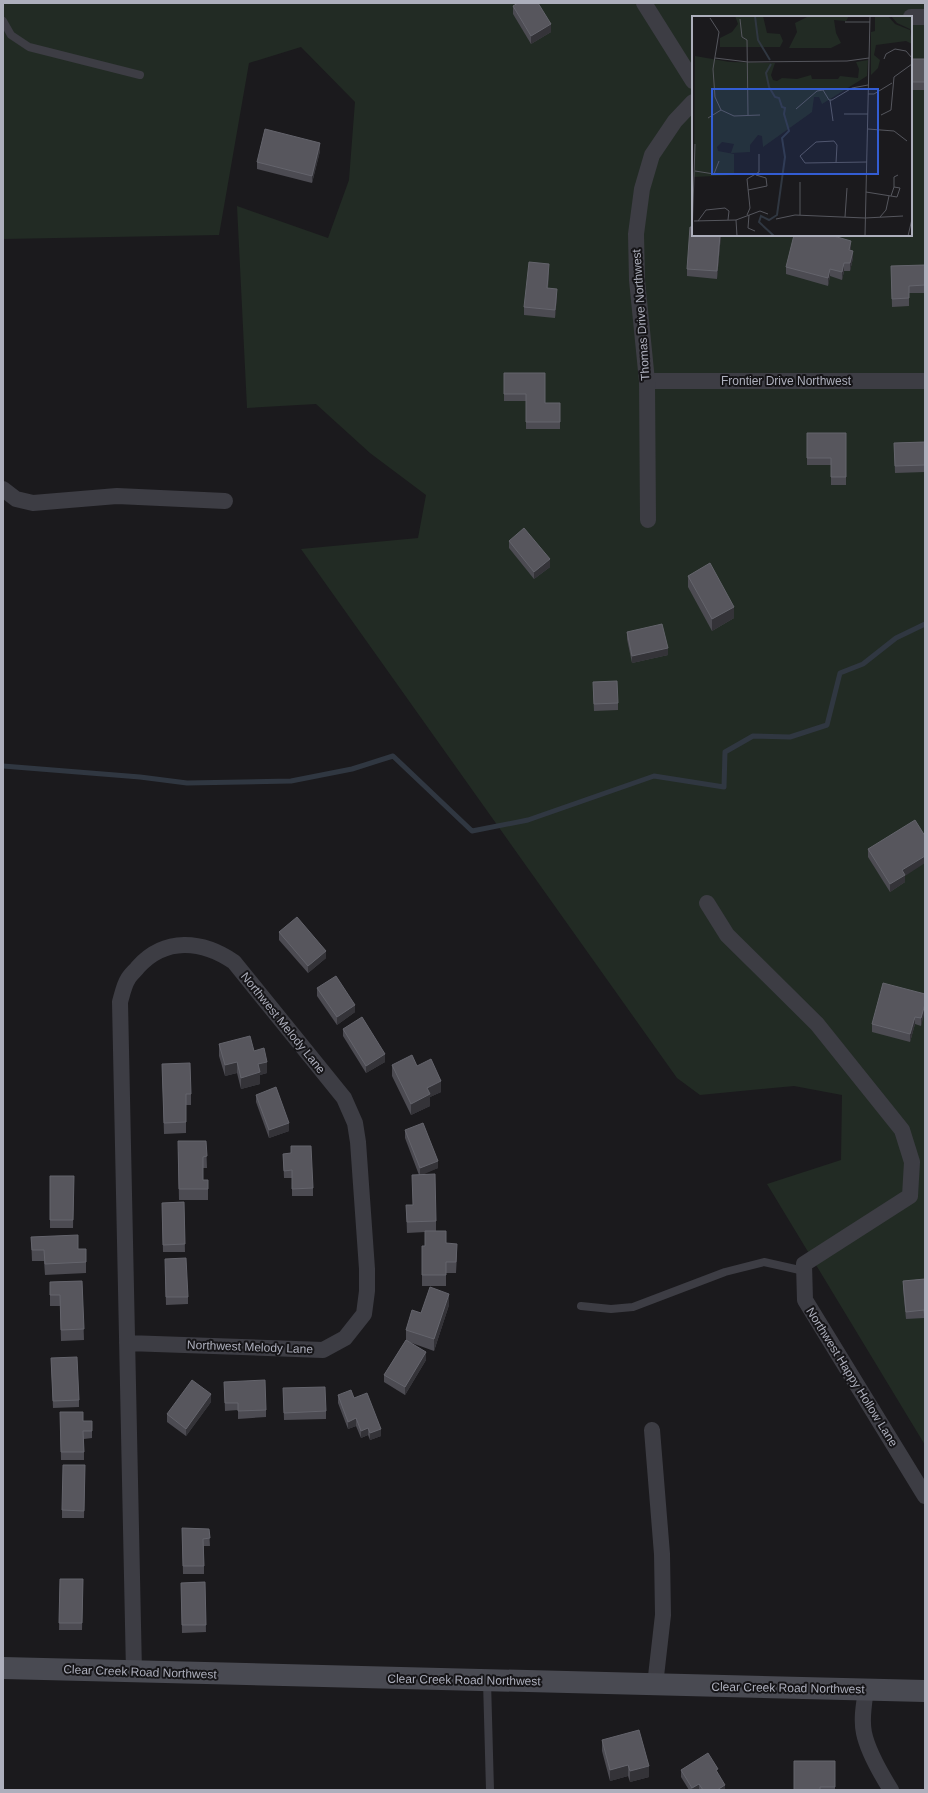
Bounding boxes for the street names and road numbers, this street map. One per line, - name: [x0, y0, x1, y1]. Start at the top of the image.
- street label: Thomas Drive Northwest: [629, 248, 653, 381]
- street label: Frontier Drive Northwest: [721, 374, 852, 388]
- street label: Northwest Melody Lane: [238, 970, 328, 1077]
- street label: Northwest Happy Hollow Lane: [803, 1305, 901, 1449]
- street label: Northwest Melody Lane: [187, 1338, 314, 1356]
- street label: Clear Creek Road Northwest: [63, 1662, 218, 1682]
- street label: Clear Creek Road Northwest: [387, 1672, 541, 1688]
- street label: Clear Creek Road Northwest: [711, 1680, 865, 1696]

